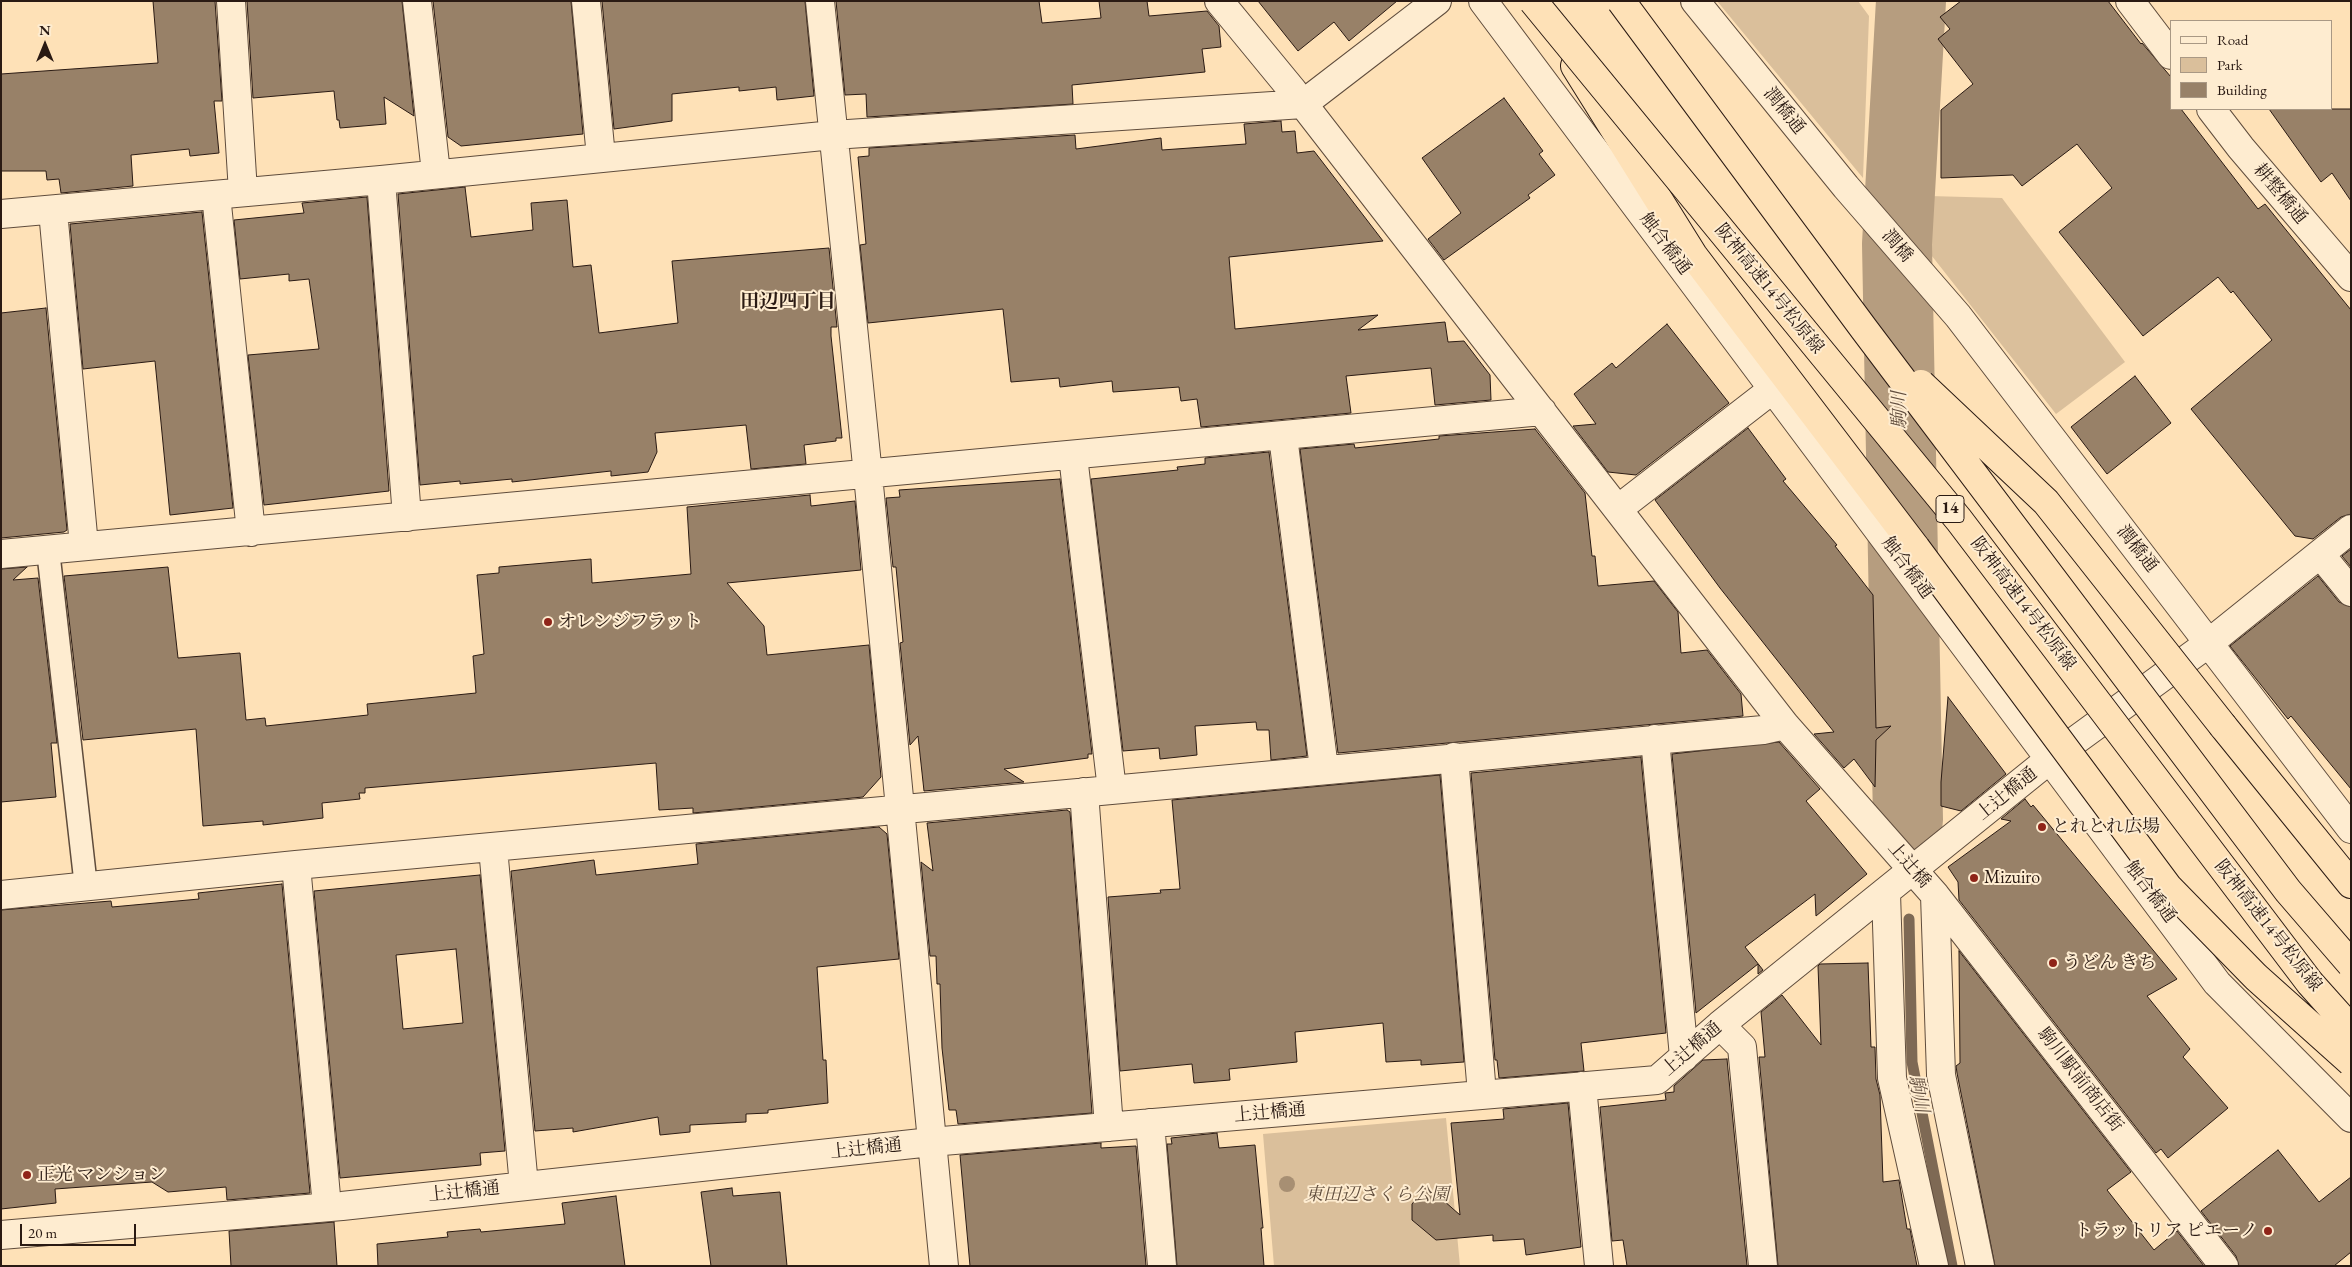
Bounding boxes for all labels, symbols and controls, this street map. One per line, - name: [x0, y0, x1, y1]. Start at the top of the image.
- north arrow: [20, 20, 70, 70]
- legend: [2170, 20, 2332, 110]
- text: N: [39, 21, 51, 39]
- text: Road: [2217, 30, 2248, 49]
- text: Park: [2217, 55, 2243, 74]
- text: Building: [2217, 80, 2267, 99]
- street label: 潤橋通: [1759, 83, 1809, 139]
- street label: 耕整橋通: [2249, 159, 2311, 229]
- street label: 触合橋通: [1635, 209, 1695, 279]
- street label: 阪神高速14号松原線: [1710, 220, 1828, 358]
- street label: 潤橋: [1877, 225, 1917, 267]
- district label: 田辺四丁目: [741, 291, 835, 313]
- water label: 駒川: [1888, 391, 1912, 429]
- road number: 14: [1936, 496, 1964, 522]
- street label: 潤橋通: [2112, 521, 2162, 577]
- street label: 触合橋通: [1877, 533, 1937, 603]
- street label: 阪神高速14号松原線: [1966, 533, 2080, 675]
- place label: オレンジフラット: [558, 611, 702, 633]
- marker: オレンジフラット: [542, 616, 554, 628]
- street label: 上辻橋通: [1972, 763, 2042, 825]
- place label: とれとれ広場: [2052, 816, 2160, 838]
- marker: とれとれ広場: [2036, 821, 2048, 833]
- street label: 上辻橋: [1883, 838, 1935, 892]
- street label: 阪神高速14号松原線: [2210, 856, 2326, 996]
- street label: 触合橋通: [2120, 857, 2180, 927]
- place label: Mizuiro: [1984, 867, 2040, 889]
- marker: Mizuiro: [1968, 872, 1980, 884]
- place label: うどん きち: [2063, 952, 2157, 974]
- marker: うどん きち: [2047, 957, 2059, 969]
- street label: 上辻橋通: [1658, 1017, 1726, 1081]
- street label: 駒川駅前商店街: [2033, 1024, 2127, 1136]
- water label: 駒川: [1903, 1073, 1933, 1115]
- street label: 上辻橋通: [1233, 1099, 1307, 1127]
- street label: 上辻橋通: [829, 1134, 903, 1164]
- place label: 正光 マンション: [37, 1164, 167, 1186]
- marker: 正光 マンション: [21, 1169, 33, 1181]
- street label: 上辻橋通: [427, 1177, 501, 1207]
- park label: 東田辺さくら公園: [1305, 1184, 1449, 1206]
- scale bar: [22, 1214, 139, 1246]
- place label: トラットリア ピエーノ: [2074, 1220, 2258, 1242]
- text: 20 m: [28, 1223, 57, 1242]
- marker: トラットリア ピエーノ: [2262, 1225, 2274, 1237]

